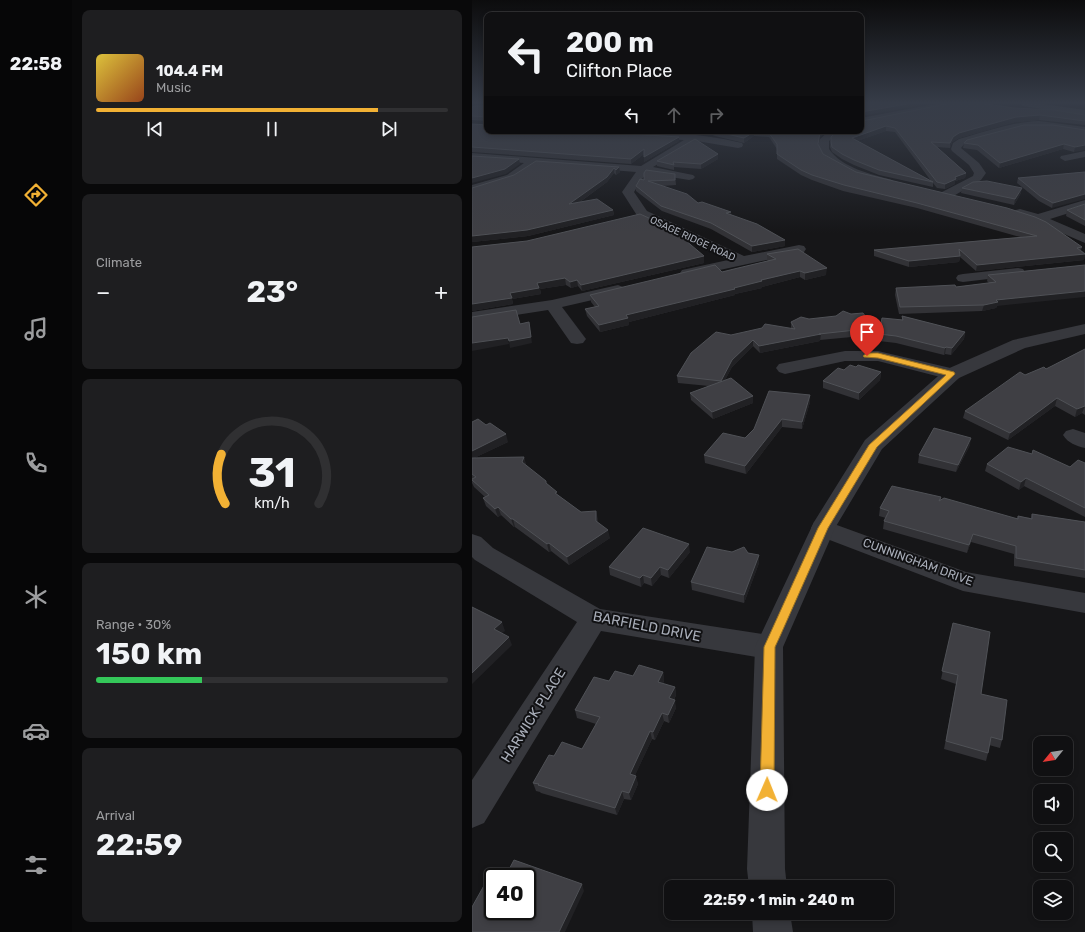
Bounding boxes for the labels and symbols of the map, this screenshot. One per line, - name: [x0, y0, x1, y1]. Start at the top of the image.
- street label: OSAGE RIDGE ROAD: [648, 214, 737, 264]
- pin: [850, 315, 884, 356]
- street label: CUNNINGHAM DRIVE: [861, 535, 975, 589]
- street label: BARFIELD DRIVE: [592, 608, 702, 645]
- street label: HARWICK PLACE: [498, 665, 569, 766]
- north arrow: [1033, 736, 1073, 776]
- position arrow: [746, 769, 788, 811]
- speed limit sign: 40: [484, 868, 536, 920]

